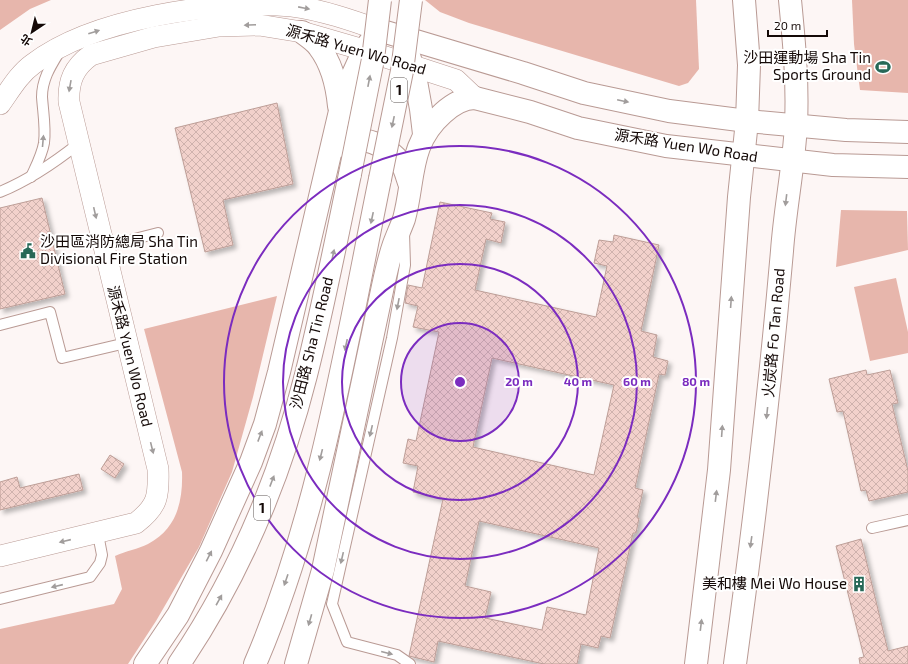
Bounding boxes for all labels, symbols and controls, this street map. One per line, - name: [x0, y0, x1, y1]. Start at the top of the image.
- one-way arrow: [298, 6, 310, 12]
- north arrow: [12, 12, 52, 52]
- scale bar: [768, 12, 827, 38]
- text: 20 m: [774, 18, 801, 32]
- street label: 源禾路 Yuen Wo Road: [284, 20, 428, 78]
- one-way arrow: [243, 22, 256, 28]
- one-way arrow: [88, 29, 100, 35]
- text: 北: [18, 32, 34, 49]
- place label: 沙田運動場 Sha Tin Sports Ground: [743, 48, 871, 83]
- sports icon: 沙田運動場 Sha Tin Sports Ground: [874, 58, 892, 76]
- one-way arrow: [366, 75, 372, 87]
- road number: 1: [391, 78, 407, 102]
- one-way arrow: [67, 80, 73, 92]
- one-way arrow: [617, 99, 629, 105]
- one-way arrow: [390, 115, 396, 128]
- street label: 源禾路 Yuen Wo Road: [613, 125, 759, 165]
- one-way arrow: [40, 135, 47, 147]
- one-way arrow: [783, 194, 789, 206]
- one-way arrow: [92, 207, 98, 219]
- one-way arrow: [369, 211, 375, 224]
- place label: 沙田區消防總局 Sha Tin Divisional Fire Station: [40, 232, 198, 267]
- public building icon: 沙田區消防總局 Sha Tin Divisional Fire Station: [19, 242, 37, 260]
- one-way arrow: [330, 249, 336, 261]
- street label: 火炭路 Fo Tan Road: [758, 267, 788, 398]
- street label: 沙田路 Sha Tin Road: [286, 275, 336, 411]
- street label: 源禾路 Yuen Wo Road: [105, 283, 157, 428]
- one-way arrow: [728, 296, 735, 308]
- one-way arrow: [395, 298, 401, 310]
- one-way arrow: [342, 339, 348, 351]
- text: 20 m: [505, 374, 533, 388]
- text: 40 m: [564, 374, 592, 388]
- text: 60 m: [623, 374, 651, 388]
- text: 80 m: [682, 374, 710, 388]
- centre of rings: [453, 375, 467, 389]
- one-way arrow: [764, 407, 770, 419]
- one-way arrow: [367, 425, 373, 437]
- one-way arrow: [718, 425, 725, 437]
- one-way arrow: [258, 430, 264, 442]
- one-way arrow: [150, 442, 156, 454]
- one-way arrow: [318, 449, 324, 461]
- one-way arrow: [270, 475, 276, 487]
- one-way arrow: [713, 490, 719, 502]
- road number: 1: [254, 496, 270, 520]
- one-way arrow: [748, 536, 755, 548]
- one-way arrow: [59, 539, 71, 545]
- one-way arrow: [205, 550, 212, 561]
- one-way arrow: [339, 551, 345, 564]
- one-way arrow: [283, 574, 289, 586]
- place label: 美和樓 Mei Wo House: [702, 574, 847, 592]
- building icon: 美和樓 Mei Wo House: [850, 575, 868, 593]
- one-way arrow: [51, 583, 63, 589]
- one-way arrow: [216, 594, 222, 606]
- one-way arrow: [306, 614, 312, 626]
- one-way arrow: [698, 619, 704, 631]
- one-way arrow: [381, 650, 393, 656]

